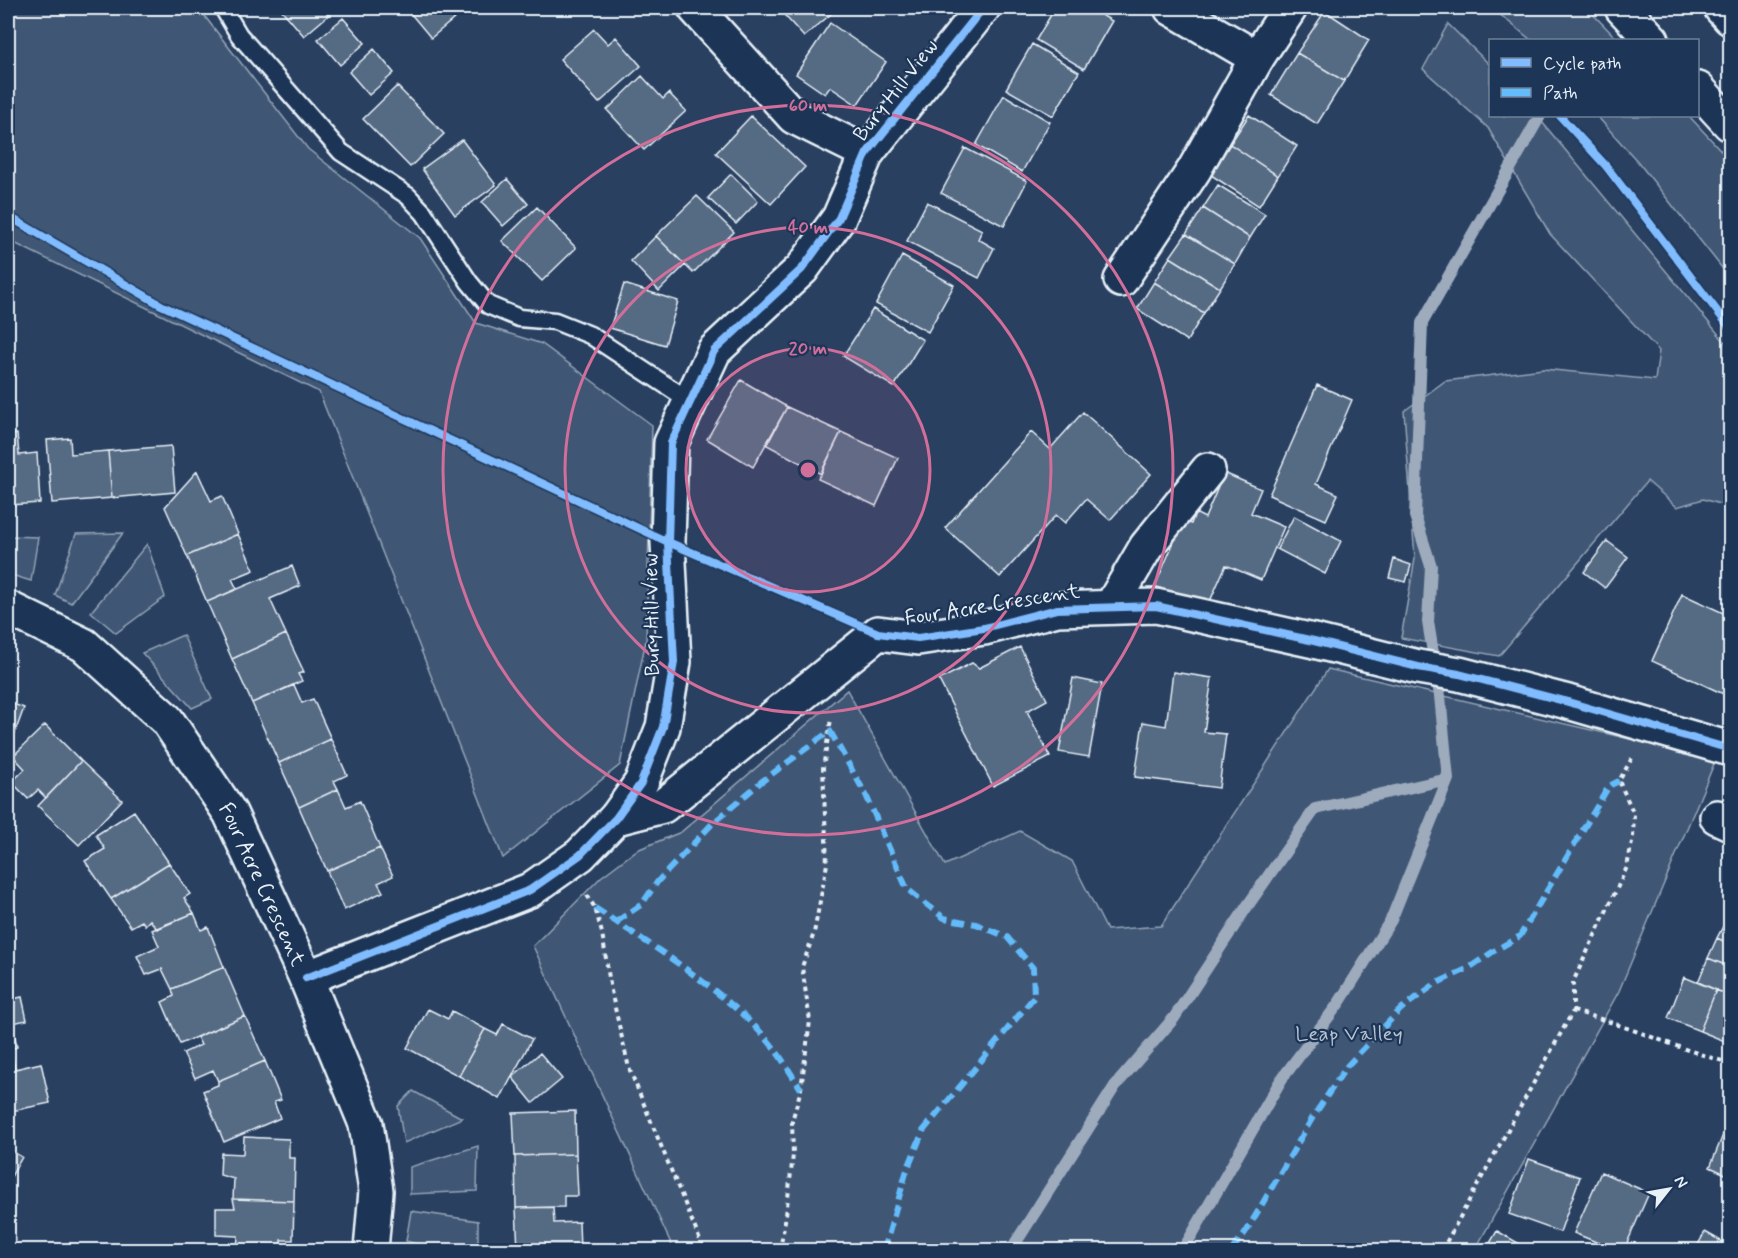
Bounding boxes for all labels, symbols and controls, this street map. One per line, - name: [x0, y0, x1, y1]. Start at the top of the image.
- street label: Bury Hill View: [847, 34, 945, 147]
- legend: [1489, 39, 1699, 117]
- text: Cycle path: [1543, 52, 1621, 76]
- text: Path: [1543, 82, 1578, 106]
- text: 60 m: [789, 94, 827, 118]
- text: 40 m: [788, 216, 828, 240]
- text: 20 m: [789, 337, 827, 361]
- centre of rings: [798, 460, 818, 480]
- street label: Bury Hill View: [637, 553, 667, 676]
- street label: Four Acre Crescent: [903, 577, 1082, 633]
- street label: Four Acre Crescent: [212, 797, 312, 971]
- park label: Leap Valley: [1295, 1020, 1403, 1048]
- north arrow: [1639, 1159, 1699, 1219]
- text: N: [1669, 1172, 1692, 1192]

